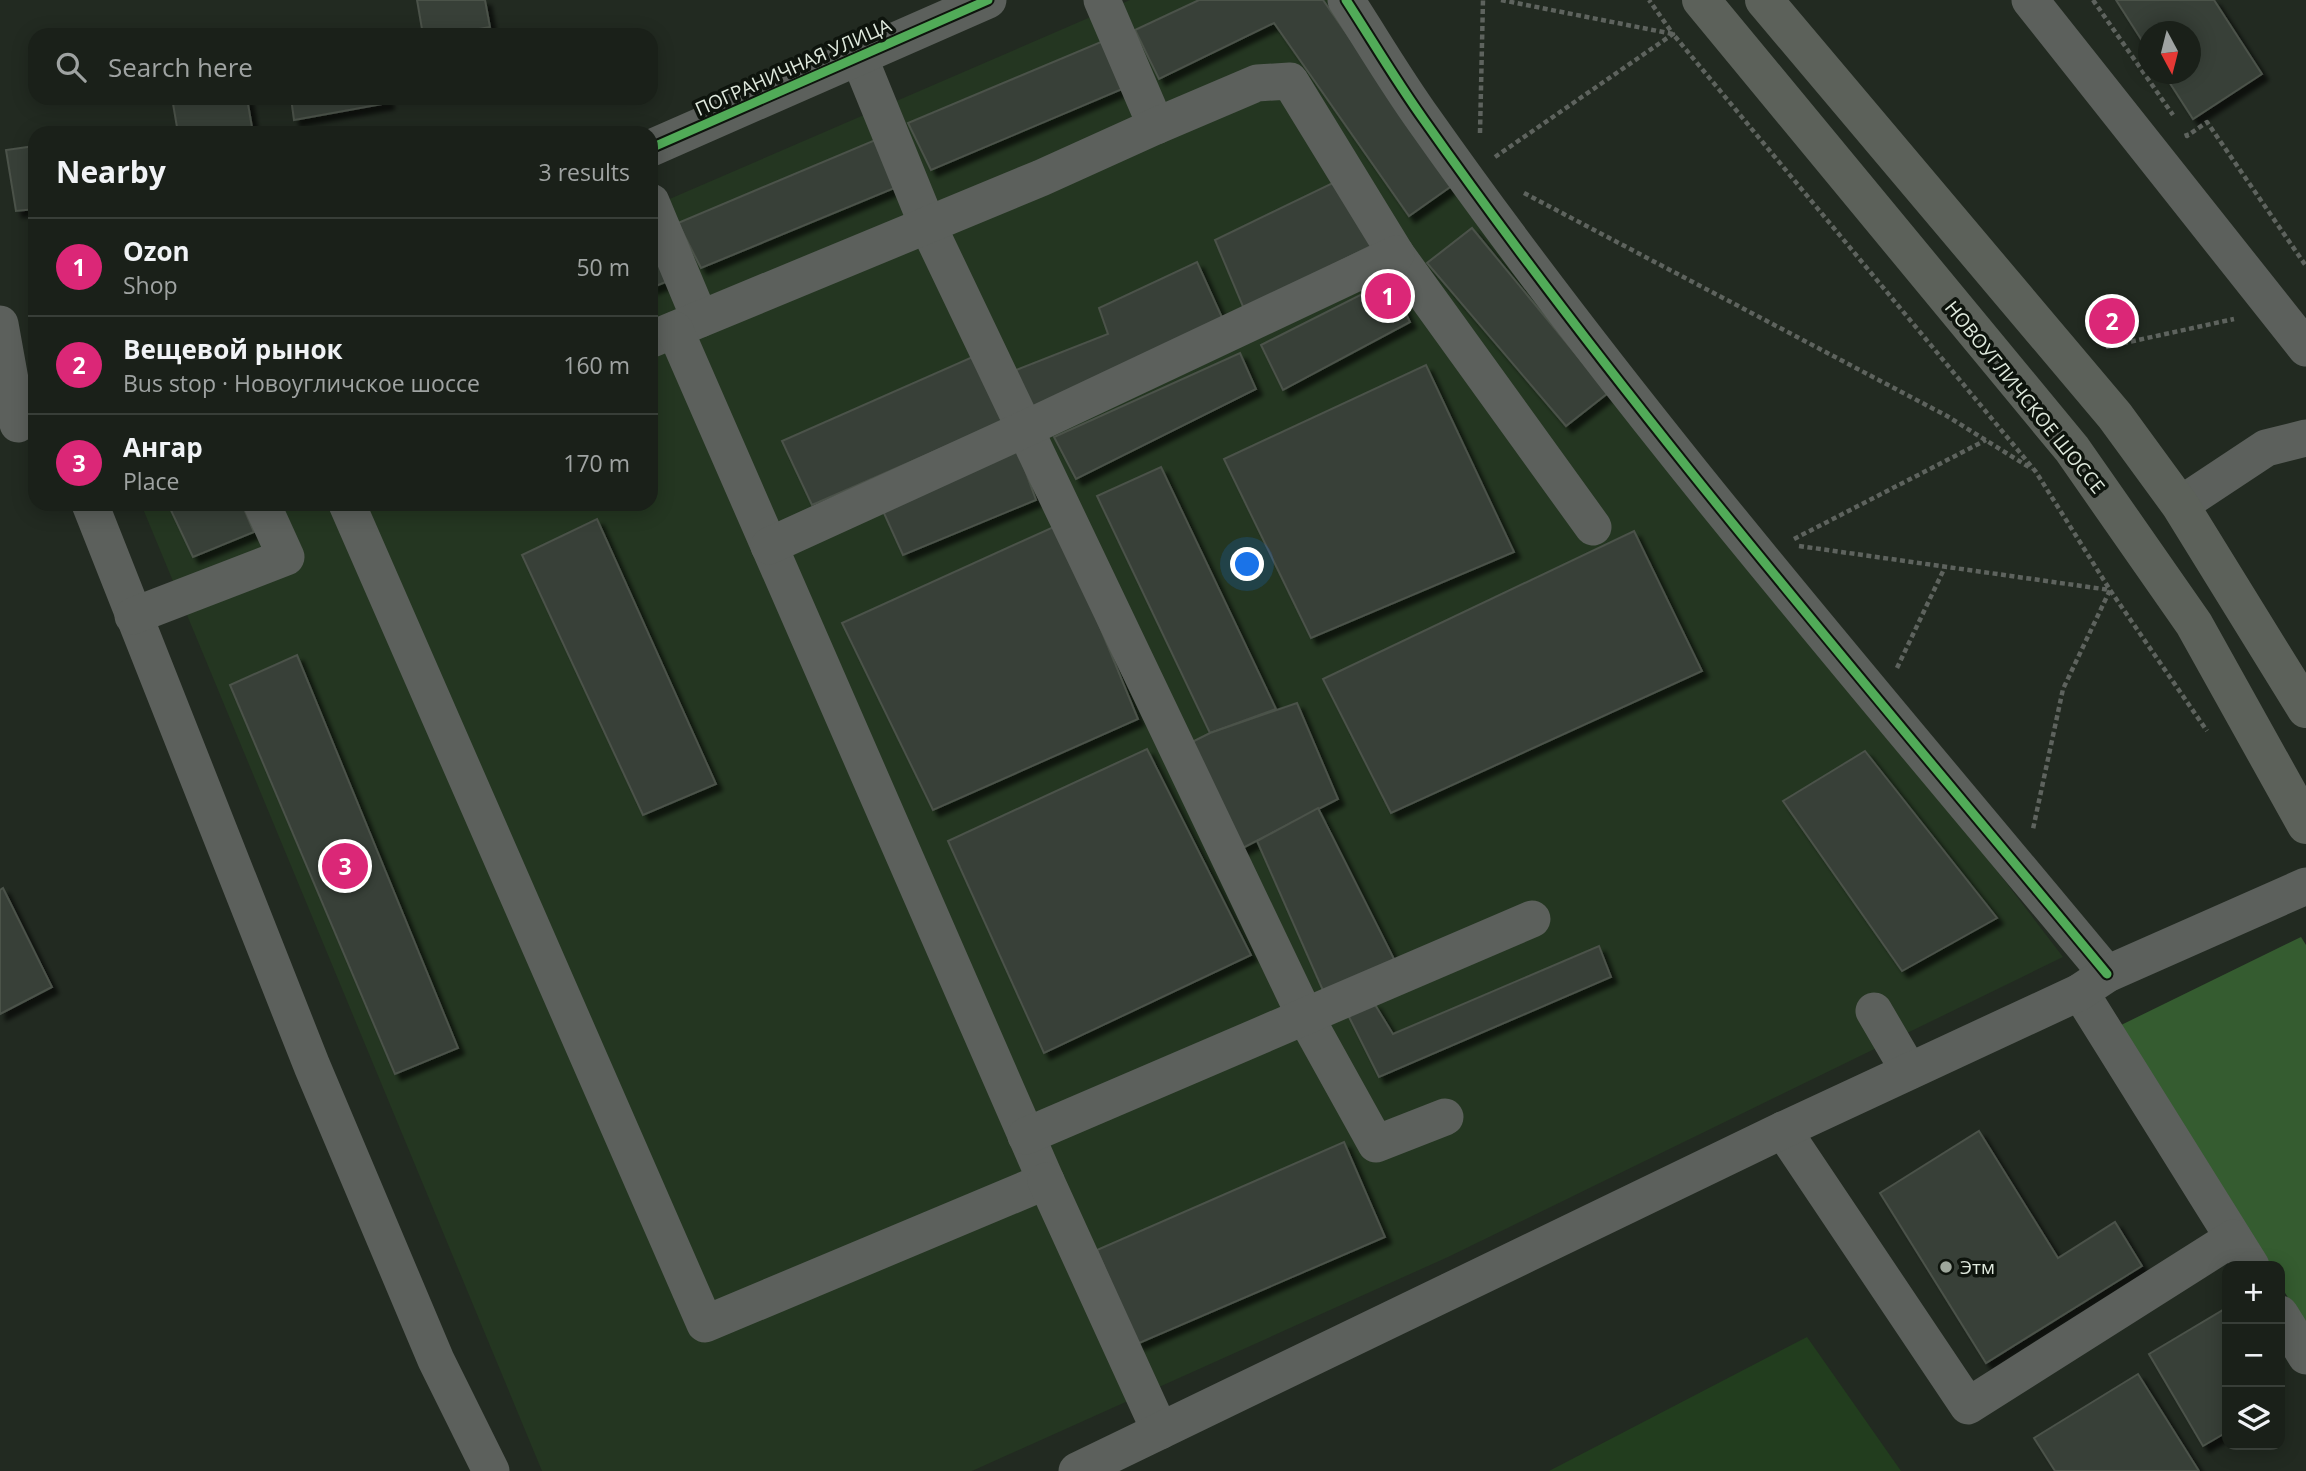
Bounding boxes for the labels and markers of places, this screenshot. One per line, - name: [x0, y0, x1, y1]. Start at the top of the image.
- pin: 1: [1365, 270, 1411, 322]
- pin: 2: [2089, 295, 2135, 347]
- pin: 3: [322, 840, 368, 892]
- place label: Этм: [1960, 1254, 1995, 1280]
- marker: Этм: [1938, 1259, 1954, 1275]

